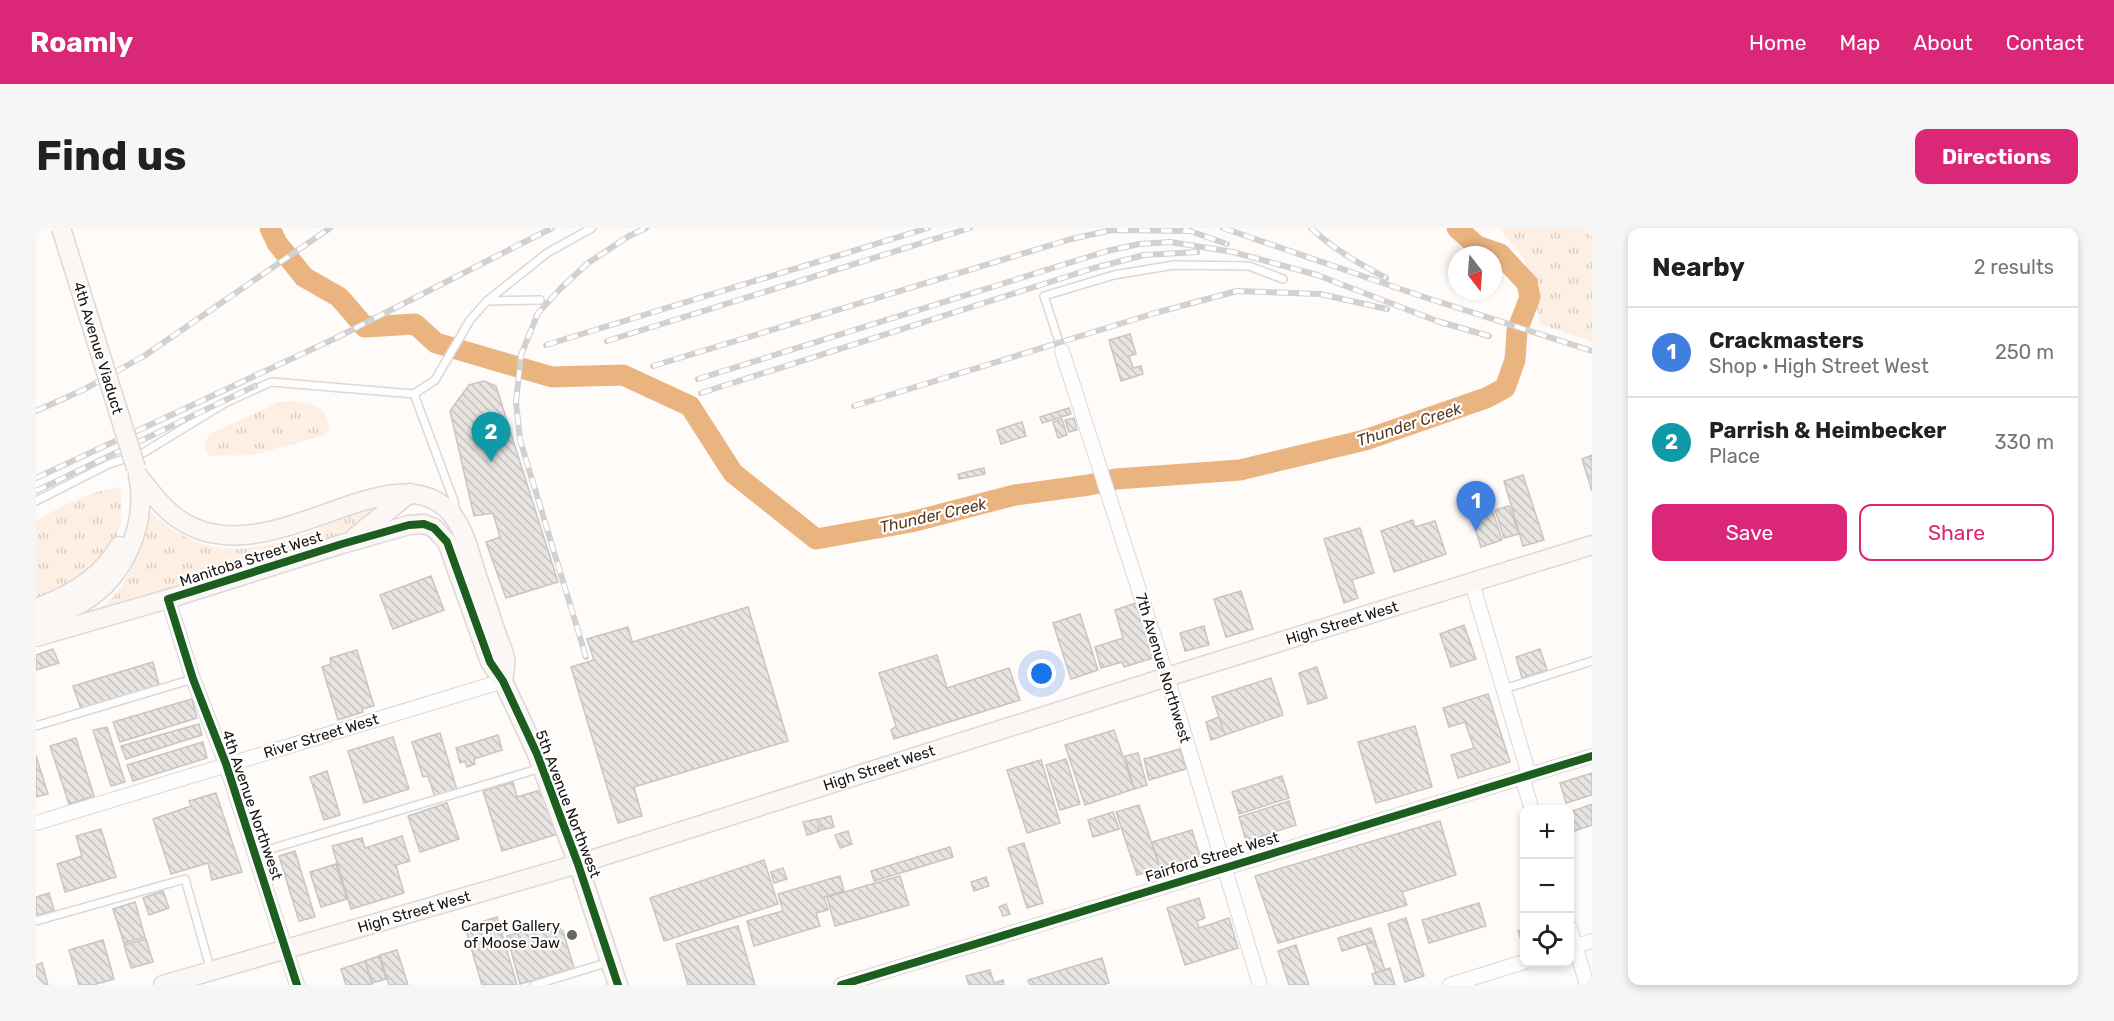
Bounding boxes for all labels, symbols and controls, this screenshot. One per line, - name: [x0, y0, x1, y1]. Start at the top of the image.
- text: Roamly: [30, 26, 133, 59]
- text: Home: [1749, 30, 1806, 55]
- text: Map: [1839, 30, 1880, 55]
- text: About: [1913, 30, 1973, 55]
- text: Contact: [2006, 30, 2084, 55]
- button: Directions: [1915, 129, 2078, 184]
- text: Find us: [36, 131, 187, 181]
- north arrow: [1448, 246, 1502, 300]
- text: Nearby: [1652, 252, 1745, 283]
- text: 2 results: [1974, 255, 2054, 279]
- street label: 4th Avenue Viaduct: [69, 280, 127, 416]
- text: Crackmasters: [1709, 327, 1864, 354]
- text: 1: [1667, 340, 1676, 364]
- text: 250 m: [1995, 340, 2054, 364]
- text: Shop · High Street West: [1709, 354, 1929, 378]
- water label: Thunder Creek: [1354, 398, 1465, 450]
- pin: 2: [472, 412, 510, 462]
- text: Parrish & Heimbecker: [1709, 417, 1946, 444]
- text: 2: [1665, 430, 1678, 454]
- text: 330 m: [1995, 430, 2054, 454]
- text: Place: [1709, 444, 1760, 468]
- pin: 1: [1456, 482, 1496, 531]
- water label: Thunder Creek: [878, 494, 989, 537]
- button: Save: [1652, 504, 1847, 561]
- button: Share: [1859, 504, 2054, 561]
- street label: Manitoba Street West: [178, 527, 325, 591]
- street label: 7th Avenue Northwest: [1132, 591, 1194, 745]
- street label: High Street West: [1284, 597, 1400, 649]
- your location: [1027, 659, 1056, 688]
- street label: River Street West: [261, 710, 381, 762]
- street label: 4th Avenue Northwest: [218, 728, 286, 882]
- street label: 5th Avenue Northwest: [532, 728, 605, 881]
- street label: High Street West: [821, 741, 937, 795]
- map controls: [1520, 805, 1574, 967]
- button: +: [1520, 805, 1574, 859]
- street label: Fairford Street West: [1143, 828, 1281, 886]
- button: −: [1520, 859, 1574, 913]
- street label: High Street West: [356, 887, 473, 937]
- button: locate: [1520, 913, 1574, 967]
- place label: Carpet Gallery of Moose Jaw: [461, 917, 560, 952]
- marker: Carpet Gallery of Moose Jaw: [565, 928, 579, 942]

